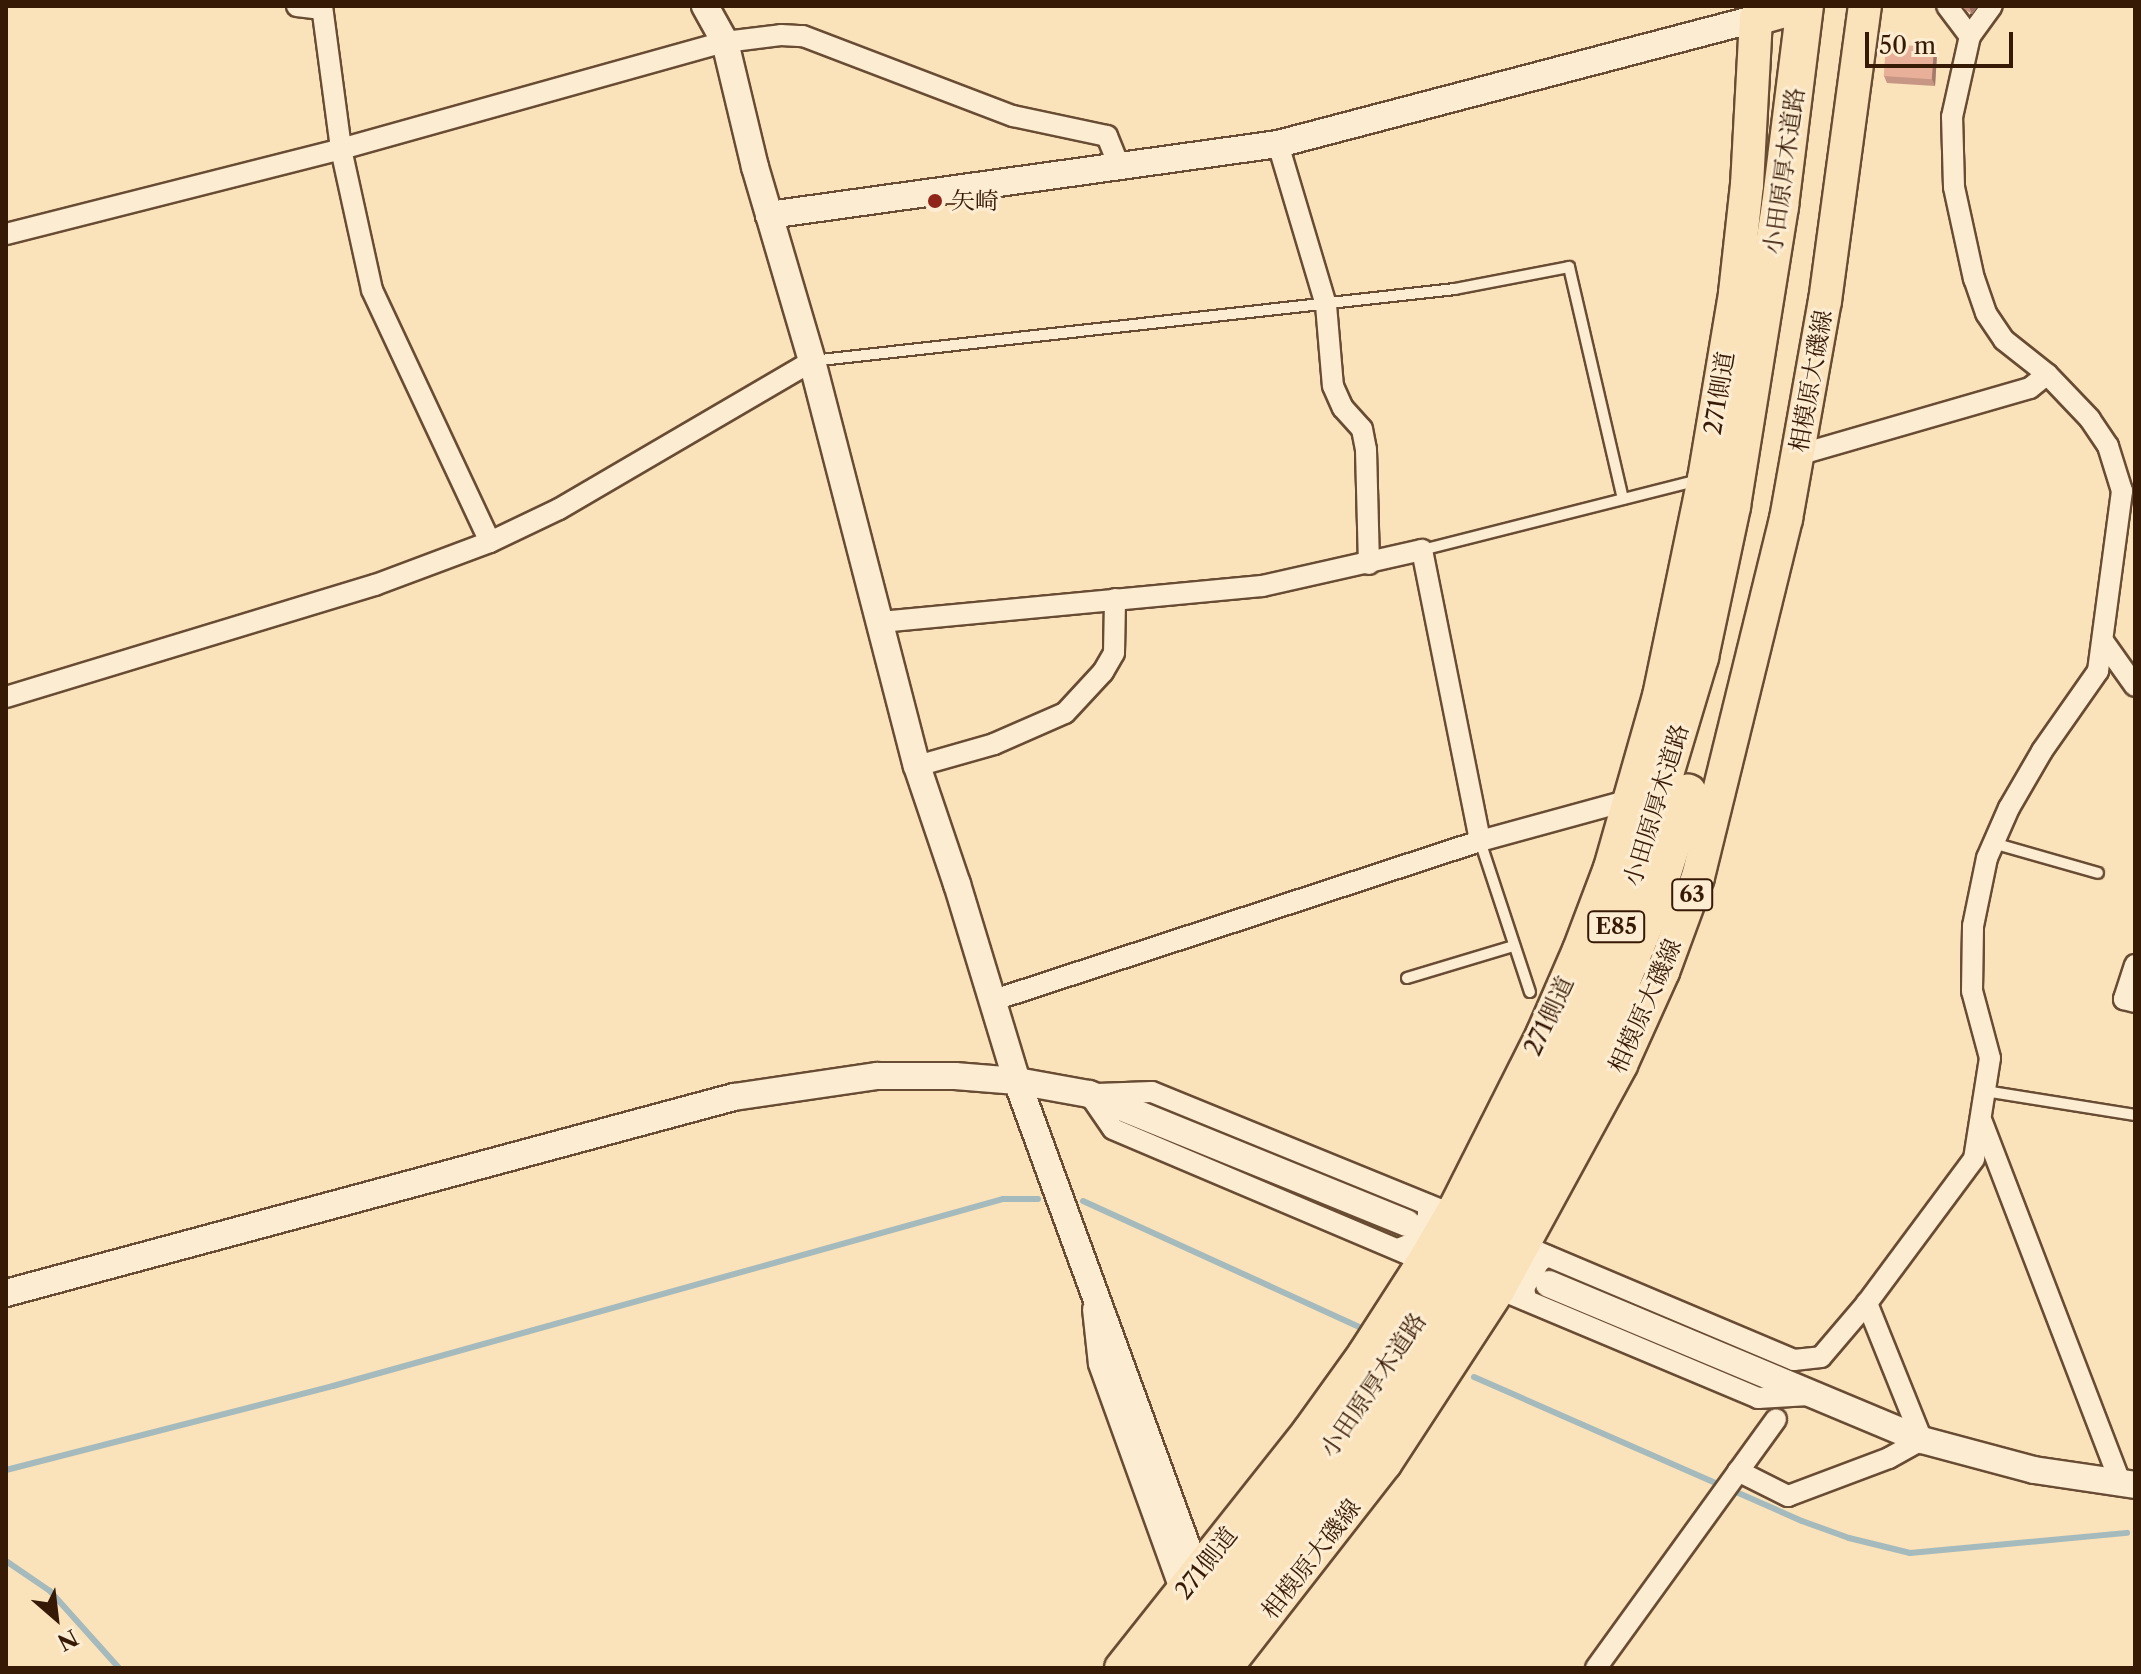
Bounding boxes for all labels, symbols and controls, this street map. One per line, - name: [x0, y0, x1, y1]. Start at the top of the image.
- scale bar: [1869, 16, 2017, 66]
- text: 50 m: [1879, 31, 1936, 60]
- street label: 小田原厚木道路: [1758, 86, 1810, 256]
- place label: 矢崎: [951, 187, 999, 215]
- marker: 矢崎: [926, 192, 944, 210]
- street label: 相模原大磯線: [1784, 308, 1838, 454]
- street label: 271側道: [1698, 349, 1740, 437]
- street label: 小田原厚木道路: [1618, 720, 1694, 890]
- road number: 63: [1670, 877, 1714, 913]
- road number: E85: [1586, 909, 1646, 945]
- street label: 相模原大磯線: [1603, 934, 1687, 1078]
- street label: 271側道: [1518, 972, 1580, 1060]
- street label: 小田原厚木道路: [1314, 1307, 1432, 1463]
- street label: 相模原大磯線: [1255, 1493, 1367, 1625]
- street label: 271側道: [1169, 1521, 1243, 1605]
- north arrow: [16, 1578, 96, 1658]
- text: N: [53, 1623, 82, 1656]

